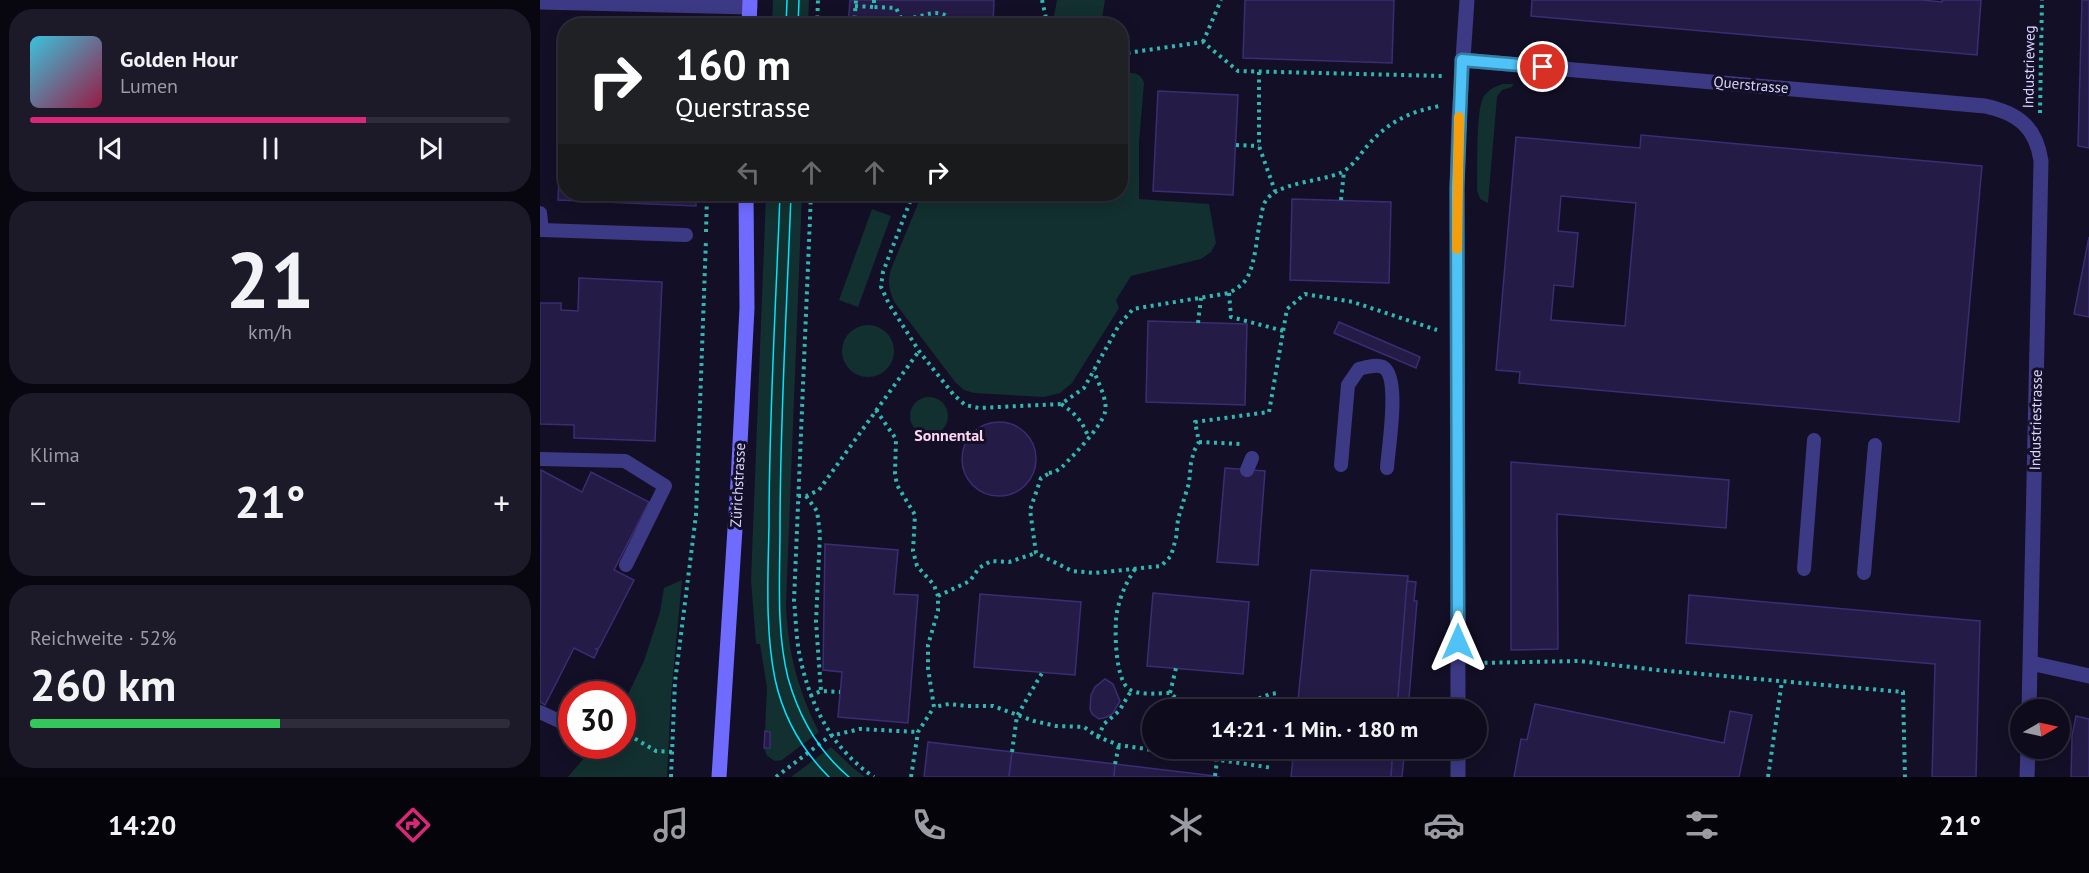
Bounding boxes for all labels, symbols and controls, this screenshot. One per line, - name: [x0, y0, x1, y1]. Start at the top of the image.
- street label: Industrieweg: [2018, 25, 2039, 109]
- text: 160 m: [675, 37, 791, 92]
- pin: [1517, 41, 1568, 92]
- icon: right: [576, 42, 654, 120]
- text: Golden Hour: [120, 45, 238, 73]
- icon: arrive: [1526, 50, 1559, 83]
- street label: Querstrasse: [1713, 72, 1789, 97]
- text: Lumen: [120, 73, 178, 99]
- text: Querstrasse: [675, 90, 810, 124]
- icon: previous: [94, 132, 127, 165]
- icon: pause: [254, 132, 287, 165]
- icon: next: [414, 132, 447, 165]
- icon: left: [732, 156, 765, 189]
- icon: ahead: [795, 156, 828, 189]
- icon: ahead: [858, 156, 891, 189]
- icon: right: [921, 156, 954, 189]
- text: 21: [226, 229, 314, 330]
- text: km/h: [248, 319, 292, 345]
- street label: Industriestrasse: [2025, 369, 2046, 471]
- district label: Sonnental: [914, 425, 984, 445]
- text: Klima: [30, 442, 80, 468]
- street label: Zürichstrasse: [726, 442, 749, 528]
- text: 21°: [235, 472, 305, 530]
- text: −: [30, 481, 47, 524]
- text: +: [493, 481, 510, 524]
- position arrow: [1426, 610, 1490, 674]
- text: Reichweite · 52%: [30, 625, 176, 651]
- text: 260 km: [30, 655, 176, 713]
- speed limit sign: 30: [558, 681, 636, 759]
- north arrow: [2010, 699, 2070, 759]
- map controls: [2010, 699, 2070, 759]
- text: 14:21 · 1 Min. · 180 m: [1211, 715, 1418, 743]
- icon: directions: [392, 804, 434, 846]
- icon: music: [650, 804, 692, 846]
- icon: phone: [908, 804, 950, 846]
- icon: climate: [1165, 804, 1207, 846]
- icon: car: [1423, 804, 1465, 846]
- icon: filters: [1681, 804, 1723, 846]
- text: 14:20: [108, 808, 176, 842]
- text: 21°: [1939, 808, 1981, 842]

